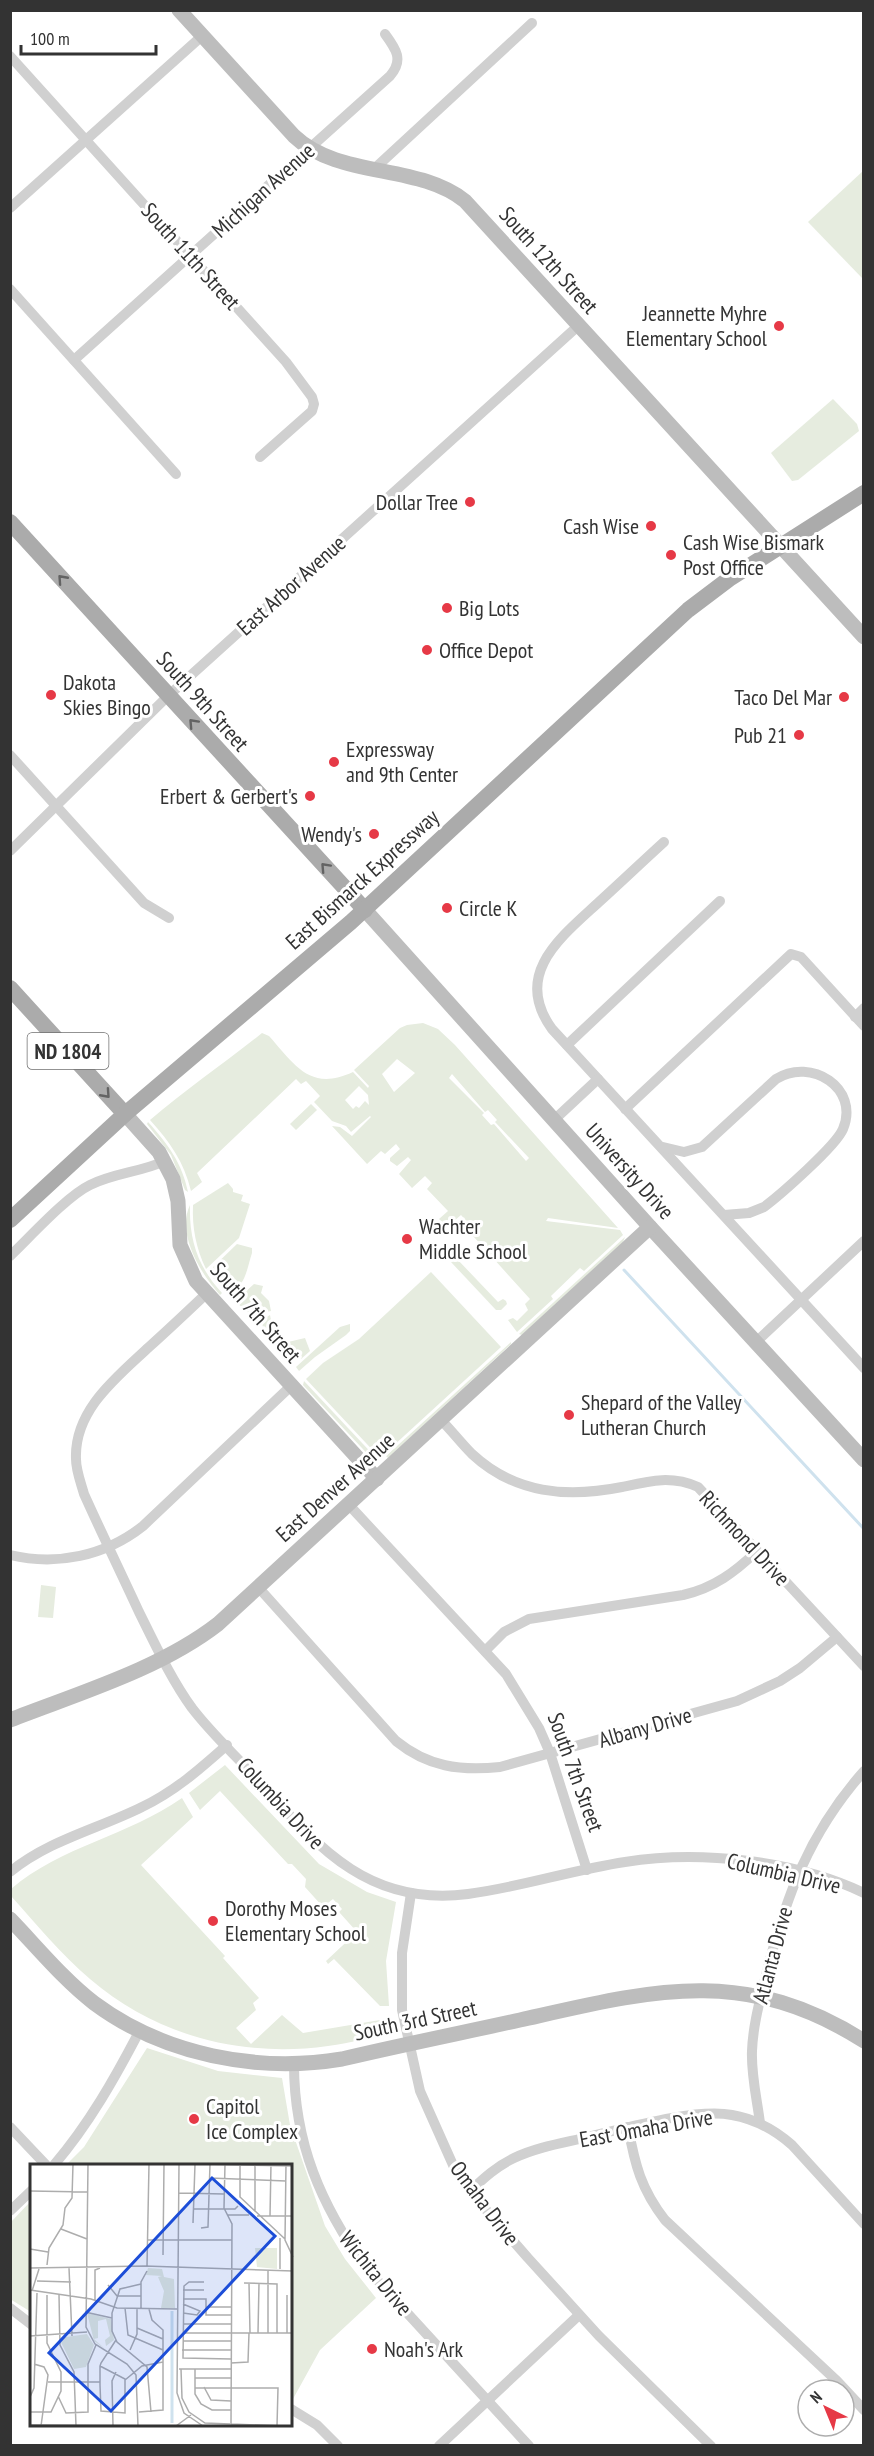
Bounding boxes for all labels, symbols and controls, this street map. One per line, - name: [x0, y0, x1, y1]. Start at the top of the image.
- scale bar: [21, 18, 156, 56]
- text: 100 m: [30, 27, 70, 50]
- street label: Michigan Avenue: [206, 137, 320, 243]
- street label: South 11th Street: [136, 197, 246, 315]
- street label: South 12th Street: [494, 201, 604, 319]
- place label: Jeannette Myhre Elementary School: [626, 299, 768, 352]
- marker: Jeannette Myhre Elementary School: [772, 319, 786, 333]
- place label: Dollar Tree: [376, 488, 458, 516]
- marker: Dollar Tree: [463, 495, 477, 509]
- place label: Cash Wise: [563, 512, 639, 540]
- marker: Cash Wise: [644, 519, 658, 533]
- place label: Cash Wise Bismark Post Office: [683, 528, 824, 581]
- street label: East Arbor Avenue: [231, 529, 351, 641]
- marker: Cash Wise Bismark Post Office: [664, 548, 678, 562]
- one-way arrow: [58, 575, 69, 586]
- place label: Big Lots: [459, 594, 519, 622]
- marker: Big Lots: [440, 601, 454, 615]
- place label: Office Depot: [439, 636, 533, 664]
- marker: Office Depot: [420, 643, 434, 657]
- street label: South 9th Street: [151, 645, 255, 757]
- place label: Dakota Skies Bingo: [63, 668, 151, 721]
- place label: Taco Del Mar: [734, 683, 832, 711]
- marker: Dakota Skies Bingo: [44, 688, 58, 702]
- marker: Taco Del Mar: [837, 690, 851, 704]
- one-way arrow: [189, 720, 200, 730]
- place label: Pub 21: [734, 721, 787, 749]
- marker: Pub 21: [792, 728, 806, 742]
- place label: Expressway and 9th Center: [346, 735, 458, 788]
- marker: Expressway and 9th Center: [327, 755, 341, 769]
- place label: Erbert & Gerbert's: [160, 782, 298, 810]
- marker: Erbert & Gerbert's: [303, 789, 317, 803]
- street label: East Bismarck Expressway: [280, 802, 445, 955]
- place label: Wendy's: [301, 820, 362, 848]
- marker: Wendy's: [367, 827, 381, 841]
- one-way arrow: [321, 863, 332, 873]
- place label: Circle K: [459, 894, 518, 922]
- marker: Circle K: [440, 901, 454, 915]
- road number: ND 1804: [28, 1033, 109, 1069]
- one-way arrow: [99, 1087, 110, 1097]
- street label: University Drive: [579, 1117, 681, 1225]
- place label: Wachter Middle School: [419, 1212, 528, 1265]
- marker: Wachter Middle School: [400, 1232, 414, 1246]
- street label: South 7th Street: [205, 1256, 307, 1368]
- place label: Shepard of the Valley Lutheran Church: [581, 1388, 742, 1441]
- marker: Shepard of the Valley Lutheran Church: [562, 1408, 576, 1422]
- street label: East Denver Avenue: [270, 1426, 400, 1548]
- street label: Richmond Drive: [694, 1484, 796, 1592]
- street label: Albany Drive: [595, 1700, 695, 1754]
- street label: South 7th Street: [542, 1709, 610, 1835]
- street label: Columbia Drive: [231, 1751, 331, 1855]
- street label: Columbia Drive: [724, 1846, 844, 1900]
- place label: Dorothy Moses Elementary School: [225, 1894, 367, 1947]
- street label: Atlanta Drive: [746, 1903, 798, 2007]
- marker: Dorothy Moses Elementary School: [206, 1914, 220, 1928]
- street label: South 3rd Street: [351, 1993, 479, 2047]
- place label: Capitol Ice Complex: [206, 2092, 298, 2145]
- street label: East Omaha Drive: [577, 2103, 715, 2153]
- marker: Capitol Ice Complex: [187, 2112, 201, 2126]
- street label: Omaha Drive: [444, 2155, 526, 2251]
- inset map: [30, 2164, 292, 2426]
- street label: Wichita Drive: [333, 2225, 419, 2321]
- place label: Noah's Ark: [384, 2335, 464, 2363]
- marker: Noah's Ark: [365, 2342, 379, 2356]
- north arrow: [796, 2378, 856, 2438]
- text: N: [806, 2387, 826, 2407]

